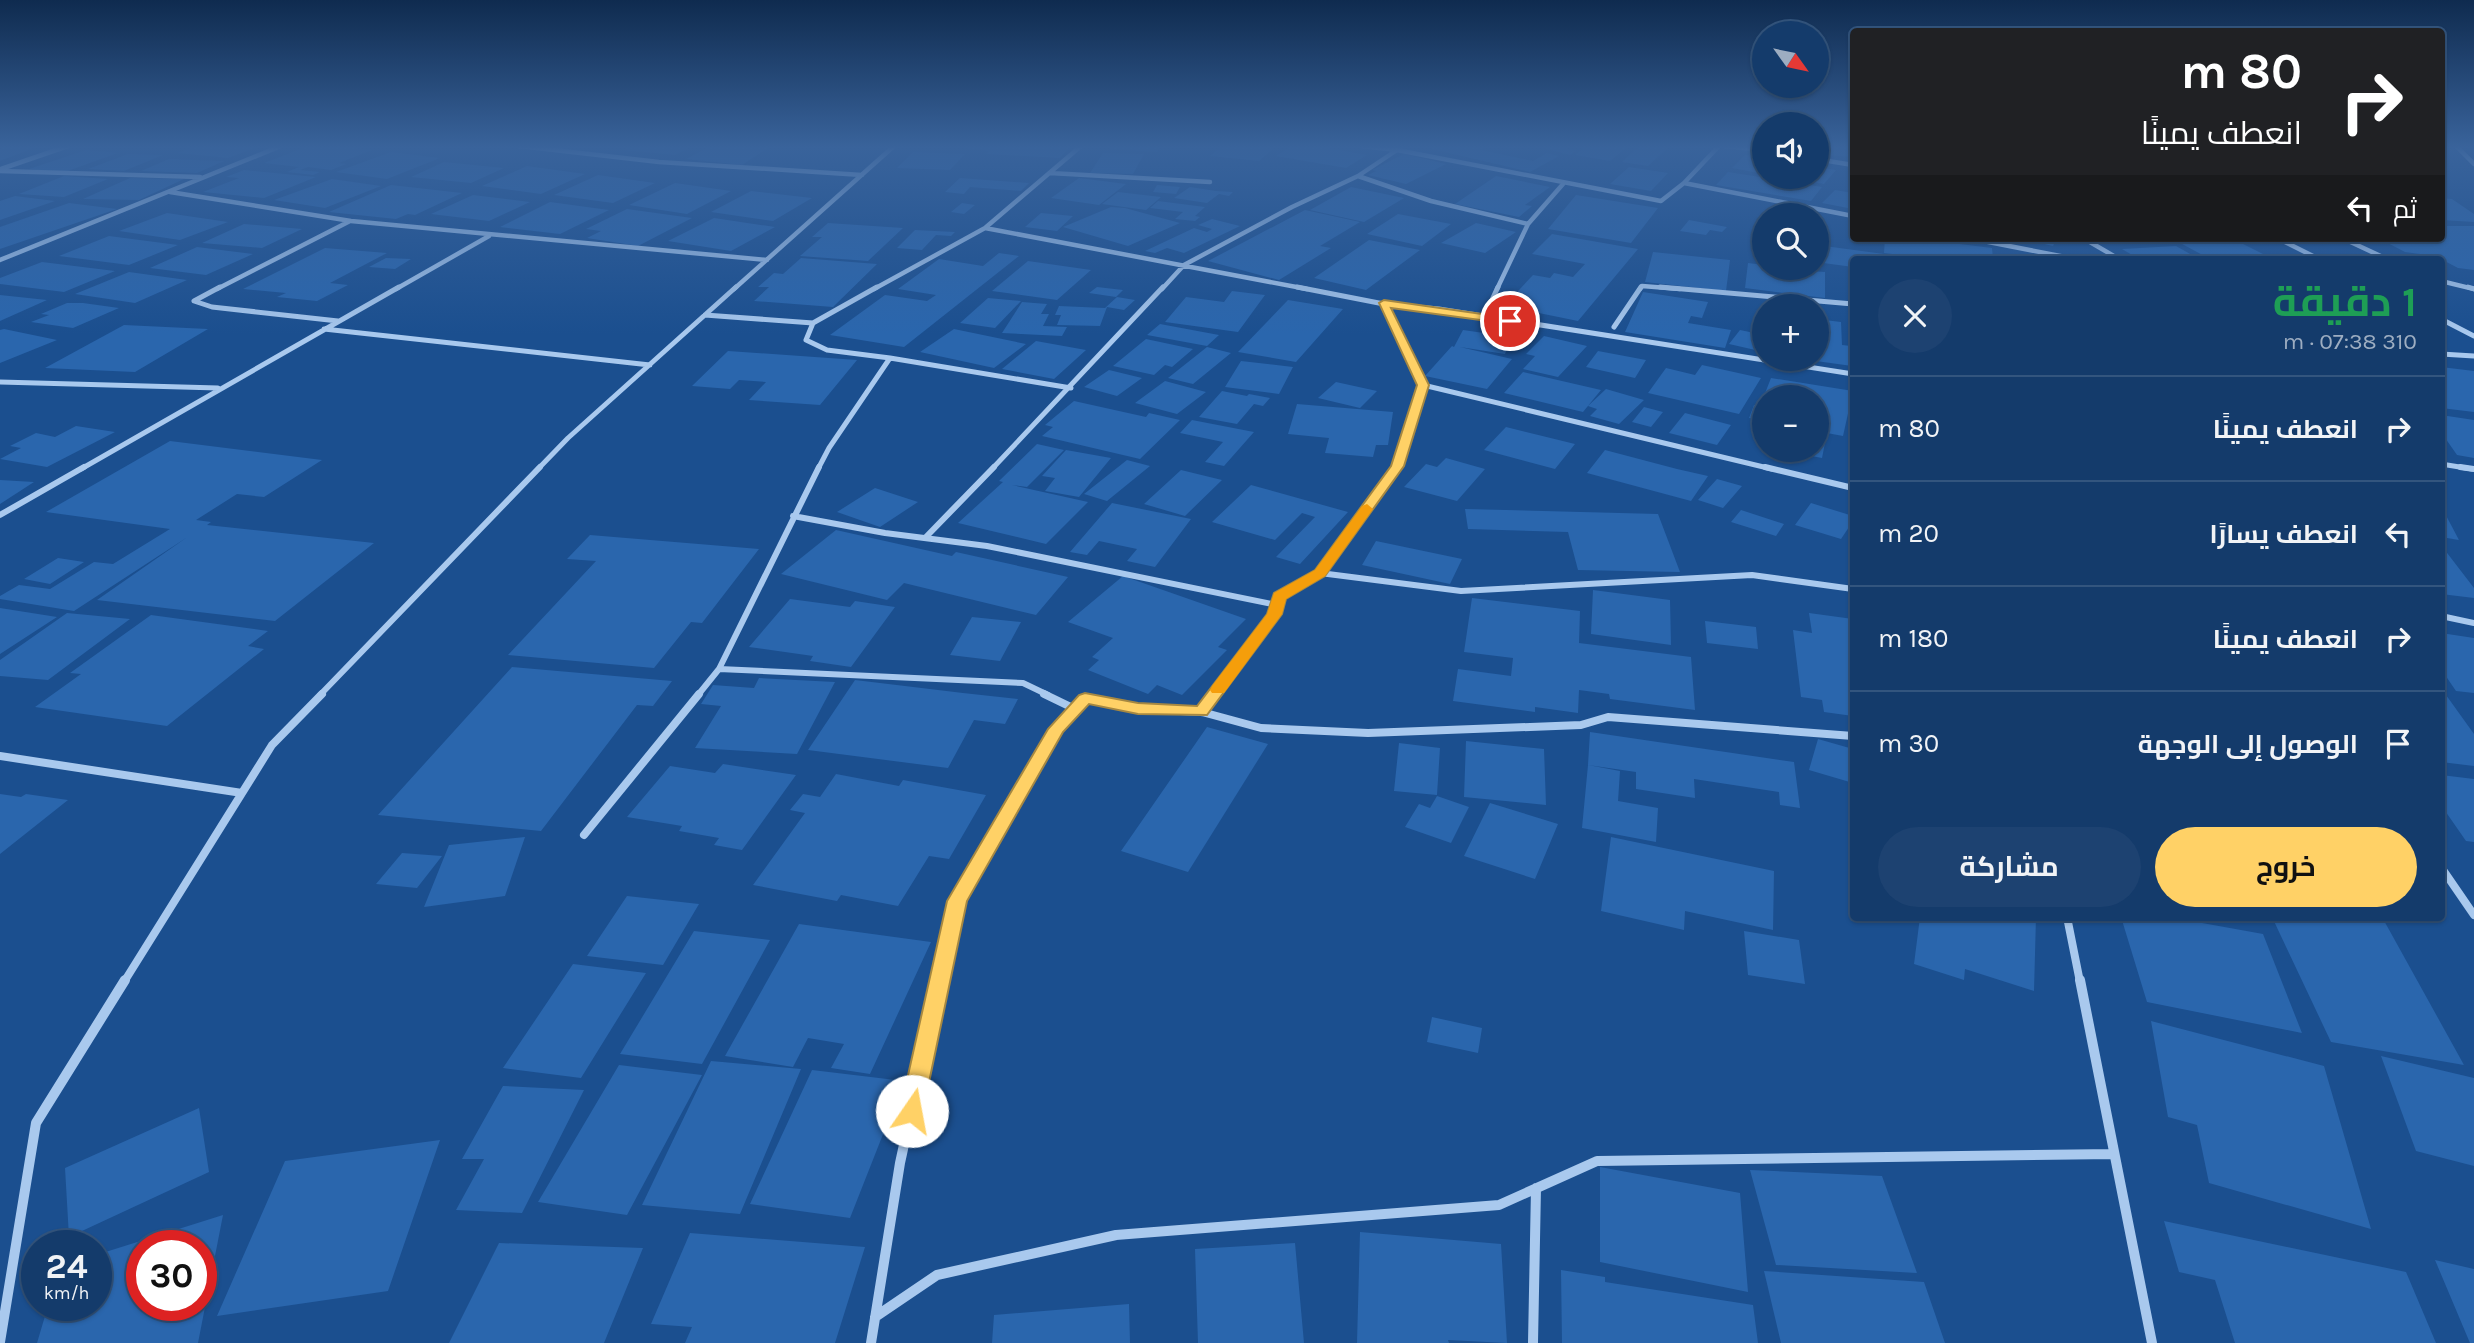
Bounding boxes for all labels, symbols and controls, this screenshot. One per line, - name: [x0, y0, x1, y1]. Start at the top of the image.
- north arrow: [1752, 21, 1829, 98]
- map controls: [1752, 21, 1829, 462]
- text: 80 m: [2180, 43, 2302, 100]
- icon: right: [2326, 56, 2417, 147]
- button: sound: [1752, 112, 1829, 189]
- text: انعطف يمينًا: [2141, 115, 2302, 152]
- icon: left: [2341, 189, 2379, 227]
- text: ثم: [2393, 194, 2417, 225]
- button: search: [1752, 203, 1829, 280]
- text: 1 دقيقة: [2273, 277, 2417, 327]
- button: close: [1878, 279, 1952, 353]
- pin: [1480, 291, 1540, 351]
- button: +: [1752, 294, 1829, 371]
- icon: arrive: [1491, 302, 1529, 340]
- text: 310 m · 07:38: [2283, 328, 2417, 355]
- button: −: [1752, 385, 1829, 462]
- icon: right: [2379, 410, 2417, 448]
- text: 80 m: [1878, 413, 1940, 444]
- text: انعطف يمينًا: [2213, 414, 2358, 445]
- icon: left: [2379, 515, 2417, 553]
- text: 20 m: [1878, 518, 1939, 549]
- text: انعطف يسارًا: [2210, 519, 2358, 550]
- icon: right: [2379, 620, 2417, 658]
- text: 180 m: [1878, 623, 1949, 654]
- text: انعطف يمينًا: [2213, 624, 2358, 655]
- icon: arrive: [2379, 725, 2417, 763]
- text: 30 m: [1878, 728, 1939, 759]
- text: الوصول إلى الوجهة: [2138, 729, 2358, 760]
- button: مشاركة: [1878, 827, 2141, 907]
- button: خروج: [2155, 827, 2417, 907]
- position arrow: [875, 1074, 949, 1148]
- speed limit sign: 30: [126, 1230, 217, 1321]
- text: 24: [46, 1246, 88, 1287]
- text: km/h: [44, 1282, 89, 1304]

